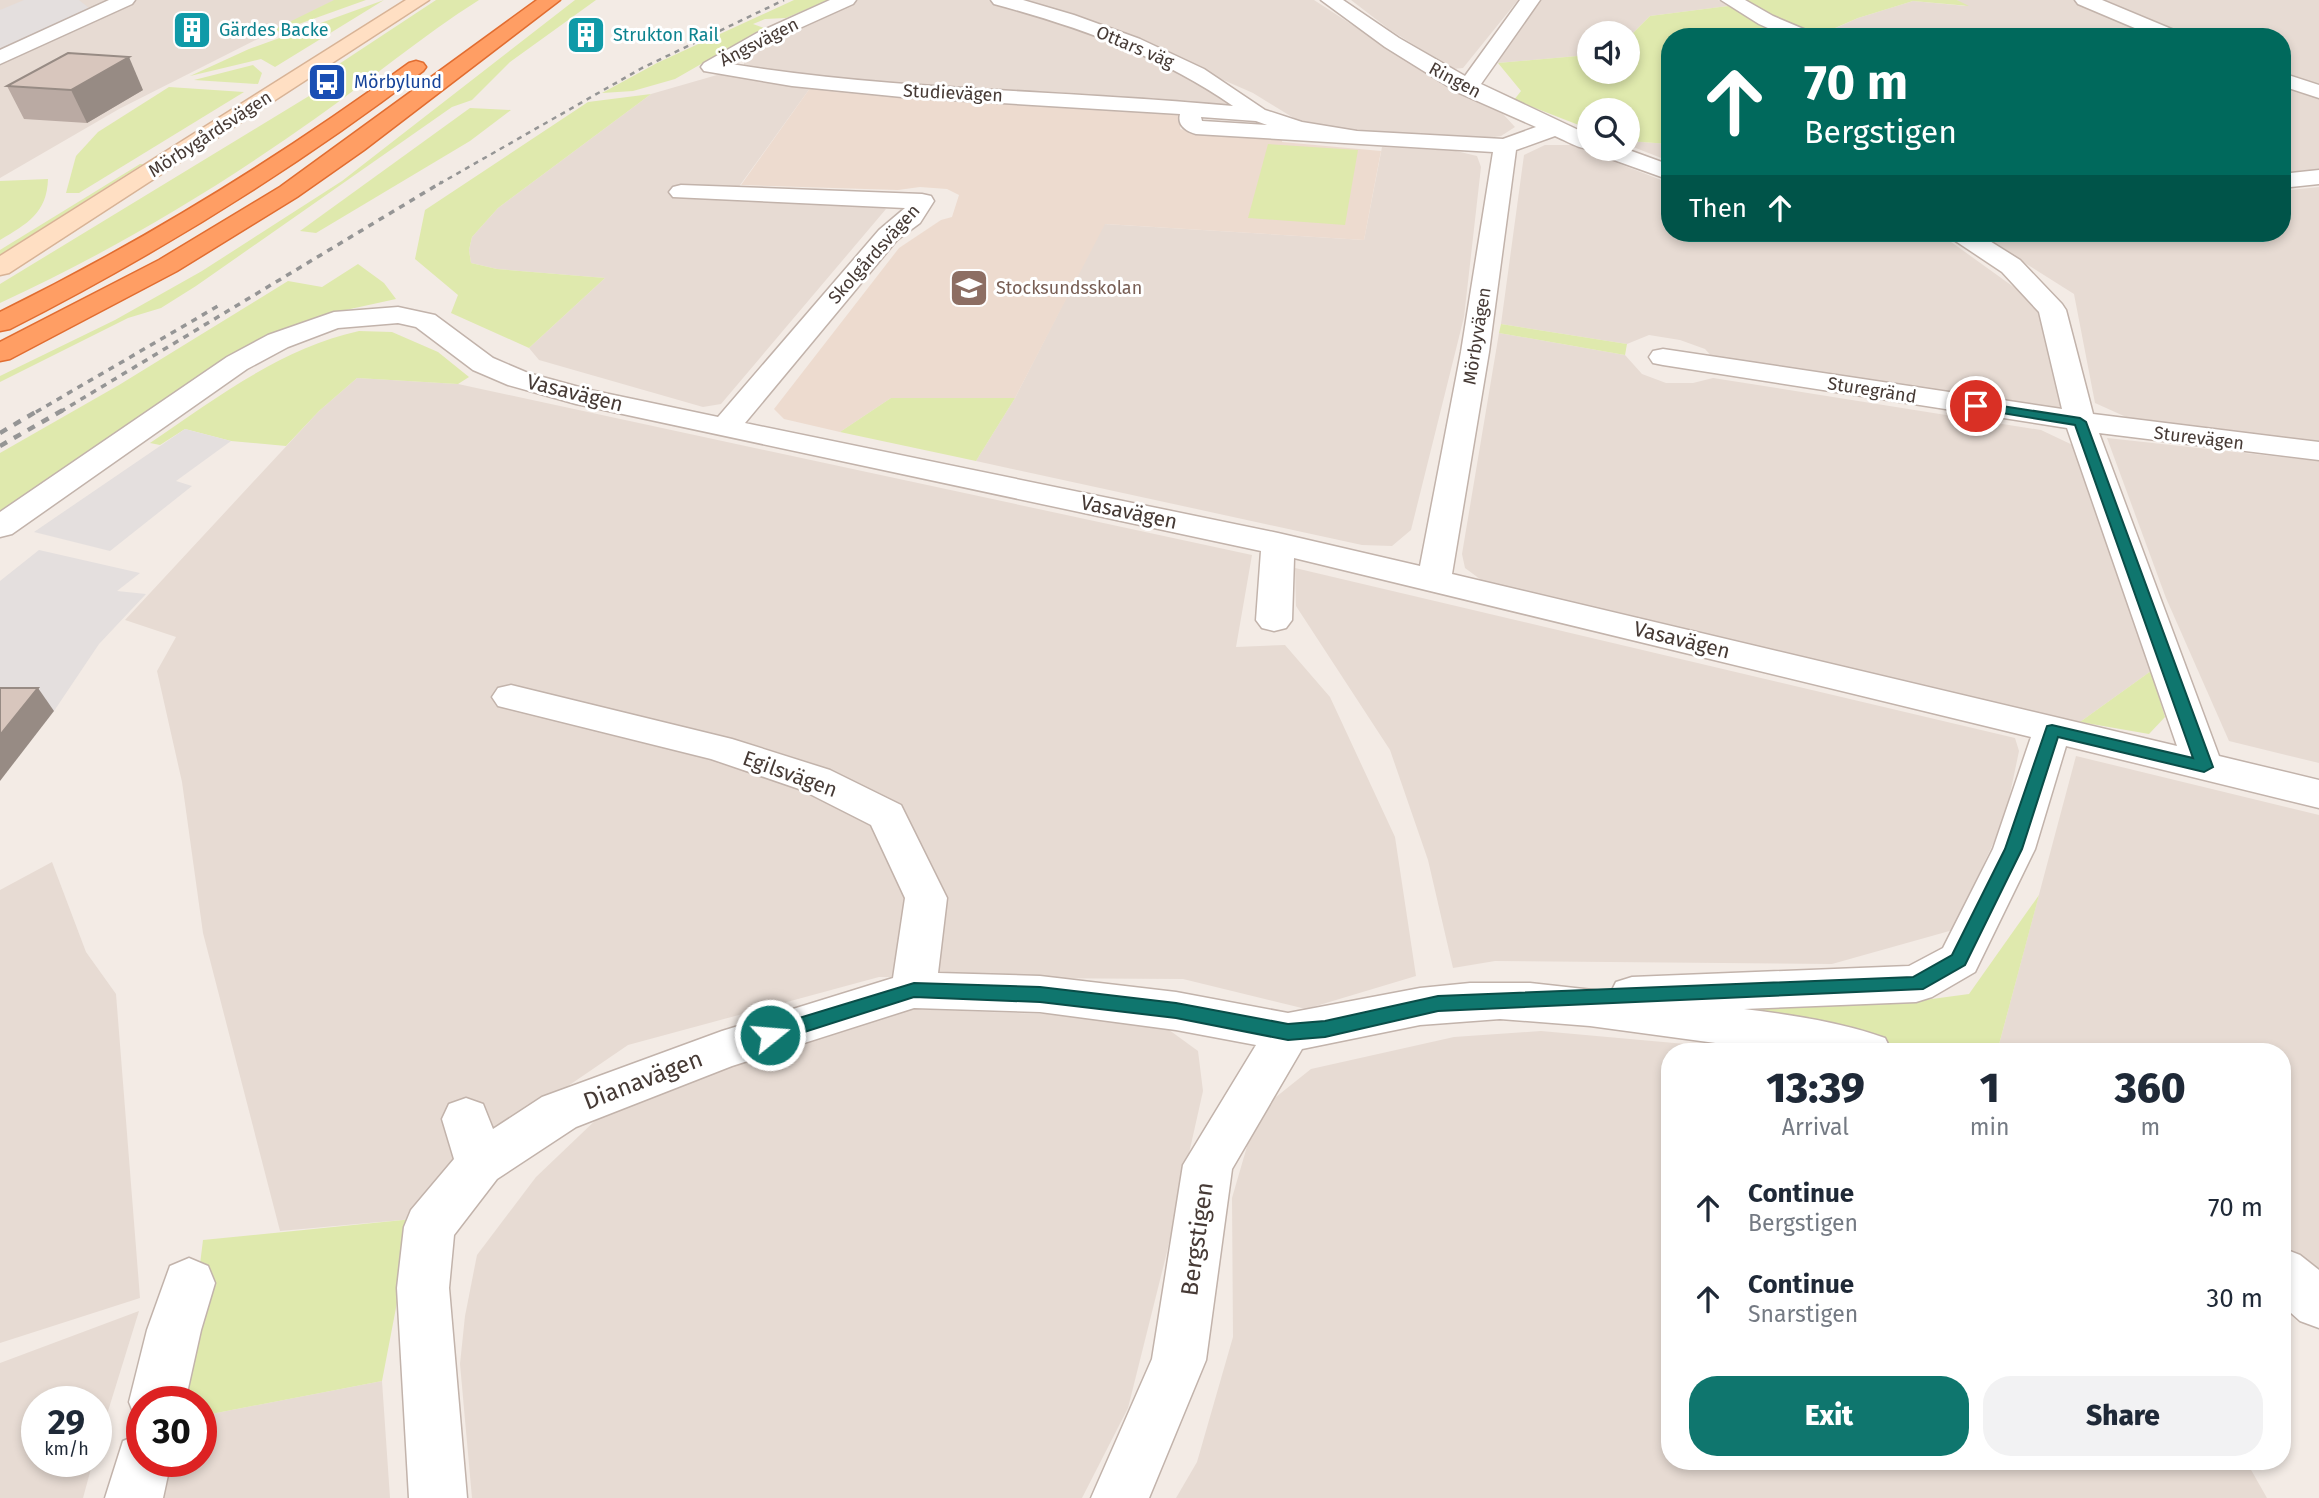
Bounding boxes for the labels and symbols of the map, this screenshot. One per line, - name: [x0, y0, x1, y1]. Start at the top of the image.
- building icon: Gärdes Backe: [171, 9, 213, 51]
- street label: Ängsvägen: [716, 13, 802, 71]
- building icon: Strukton Rail: [565, 14, 607, 56]
- place label: Gärdes Backe: [219, 19, 329, 41]
- street label: Ottars väg: [1093, 21, 1178, 73]
- place label: Strukton Rail: [613, 24, 719, 46]
- street label: Ringen: [1425, 57, 1485, 103]
- bus stop icon: Mörbylund: [306, 61, 348, 103]
- place label: Mörbylund: [354, 71, 442, 93]
- street label: Studievägen: [903, 79, 1003, 107]
- street label: Mörbygårdsvägen: [144, 86, 276, 182]
- street label: Skolgårdsvägen: [824, 200, 924, 308]
- school or university icon: Stocksundsskolan: [948, 267, 990, 309]
- place label: Stocksundsskolan: [996, 277, 1142, 299]
- street label: Mörbyvägen: [1458, 286, 1496, 386]
- street label: Vasavägen: [524, 368, 626, 418]
- street label: Sturegränd: [1826, 372, 1918, 408]
- pin: [1946, 376, 2006, 436]
- street label: Sturevägen: [2153, 422, 2245, 454]
- street label: Vasavägen: [1078, 489, 1180, 535]
- street label: Vasavägen: [1631, 615, 1733, 665]
- street label: Egilsvägen: [739, 745, 841, 803]
- position arrow: [733, 998, 807, 1072]
- street label: Dianavägen: [579, 1044, 707, 1116]
- street label: Bergstigen: [1175, 1180, 1219, 1298]
- speed limit sign: 30: [126, 1386, 217, 1477]

